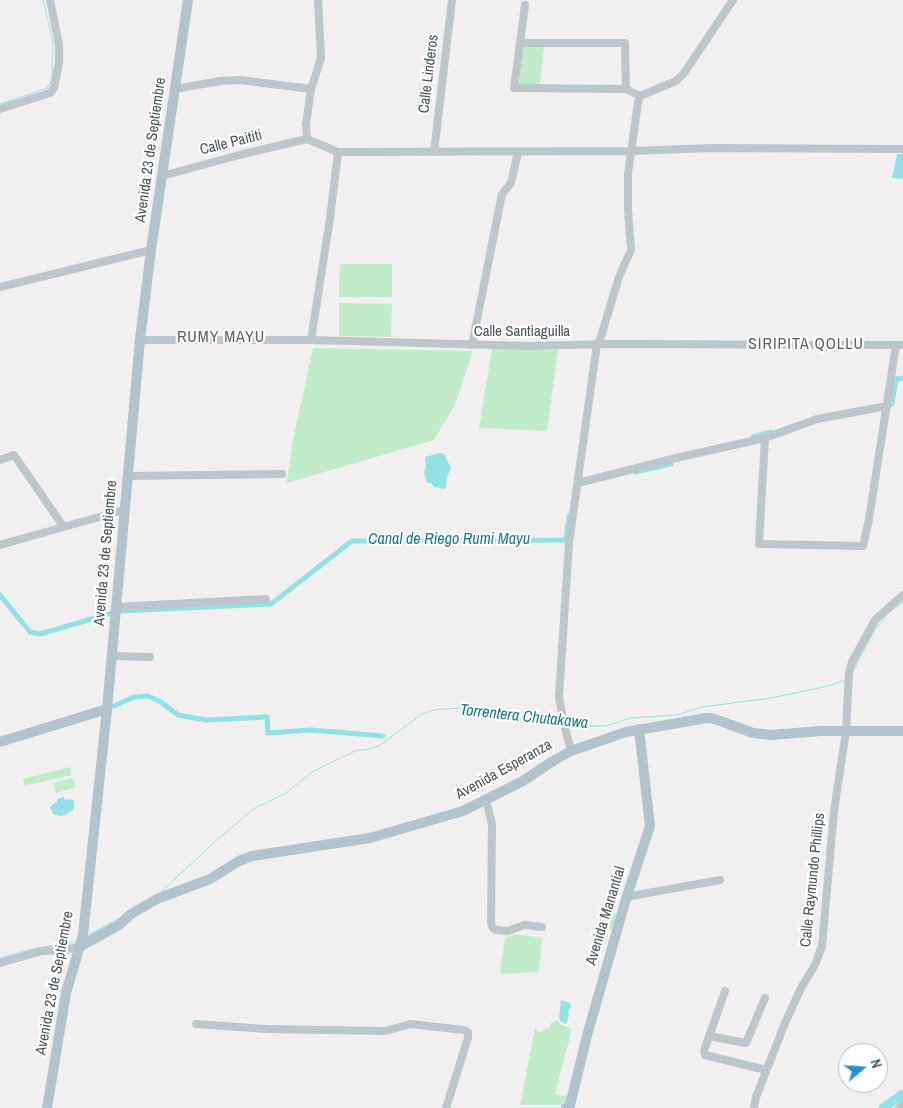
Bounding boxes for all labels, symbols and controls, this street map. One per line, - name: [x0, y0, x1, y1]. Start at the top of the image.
- street label: Calle Linderos: [415, 34, 443, 114]
- street label: Avenida 23 de Septiembre: [132, 76, 170, 224]
- street label: Calle Paititi: [198, 127, 264, 159]
- street label: Calle Santiaguilla: [474, 323, 570, 341]
- district label: RUMY MAYU: [176, 328, 266, 348]
- district label: SIRIPITA QOLLU: [746, 335, 866, 355]
- street label: Avenida 23 de Septiembre: [91, 479, 121, 627]
- water label: Canal de Riego Rumi Mayu: [368, 530, 530, 550]
- water label: Torrentera Chutakawa: [459, 701, 589, 733]
- street label: Avenida Esperanza: [453, 736, 555, 804]
- street label: Calle Raymundo Phillips: [797, 812, 829, 948]
- street label: Avenida Manantial: [582, 864, 630, 968]
- street label: Avenida 23 de Septiembre: [32, 910, 78, 1056]
- north arrow: [838, 1043, 888, 1093]
- text: N: [866, 1057, 886, 1070]

